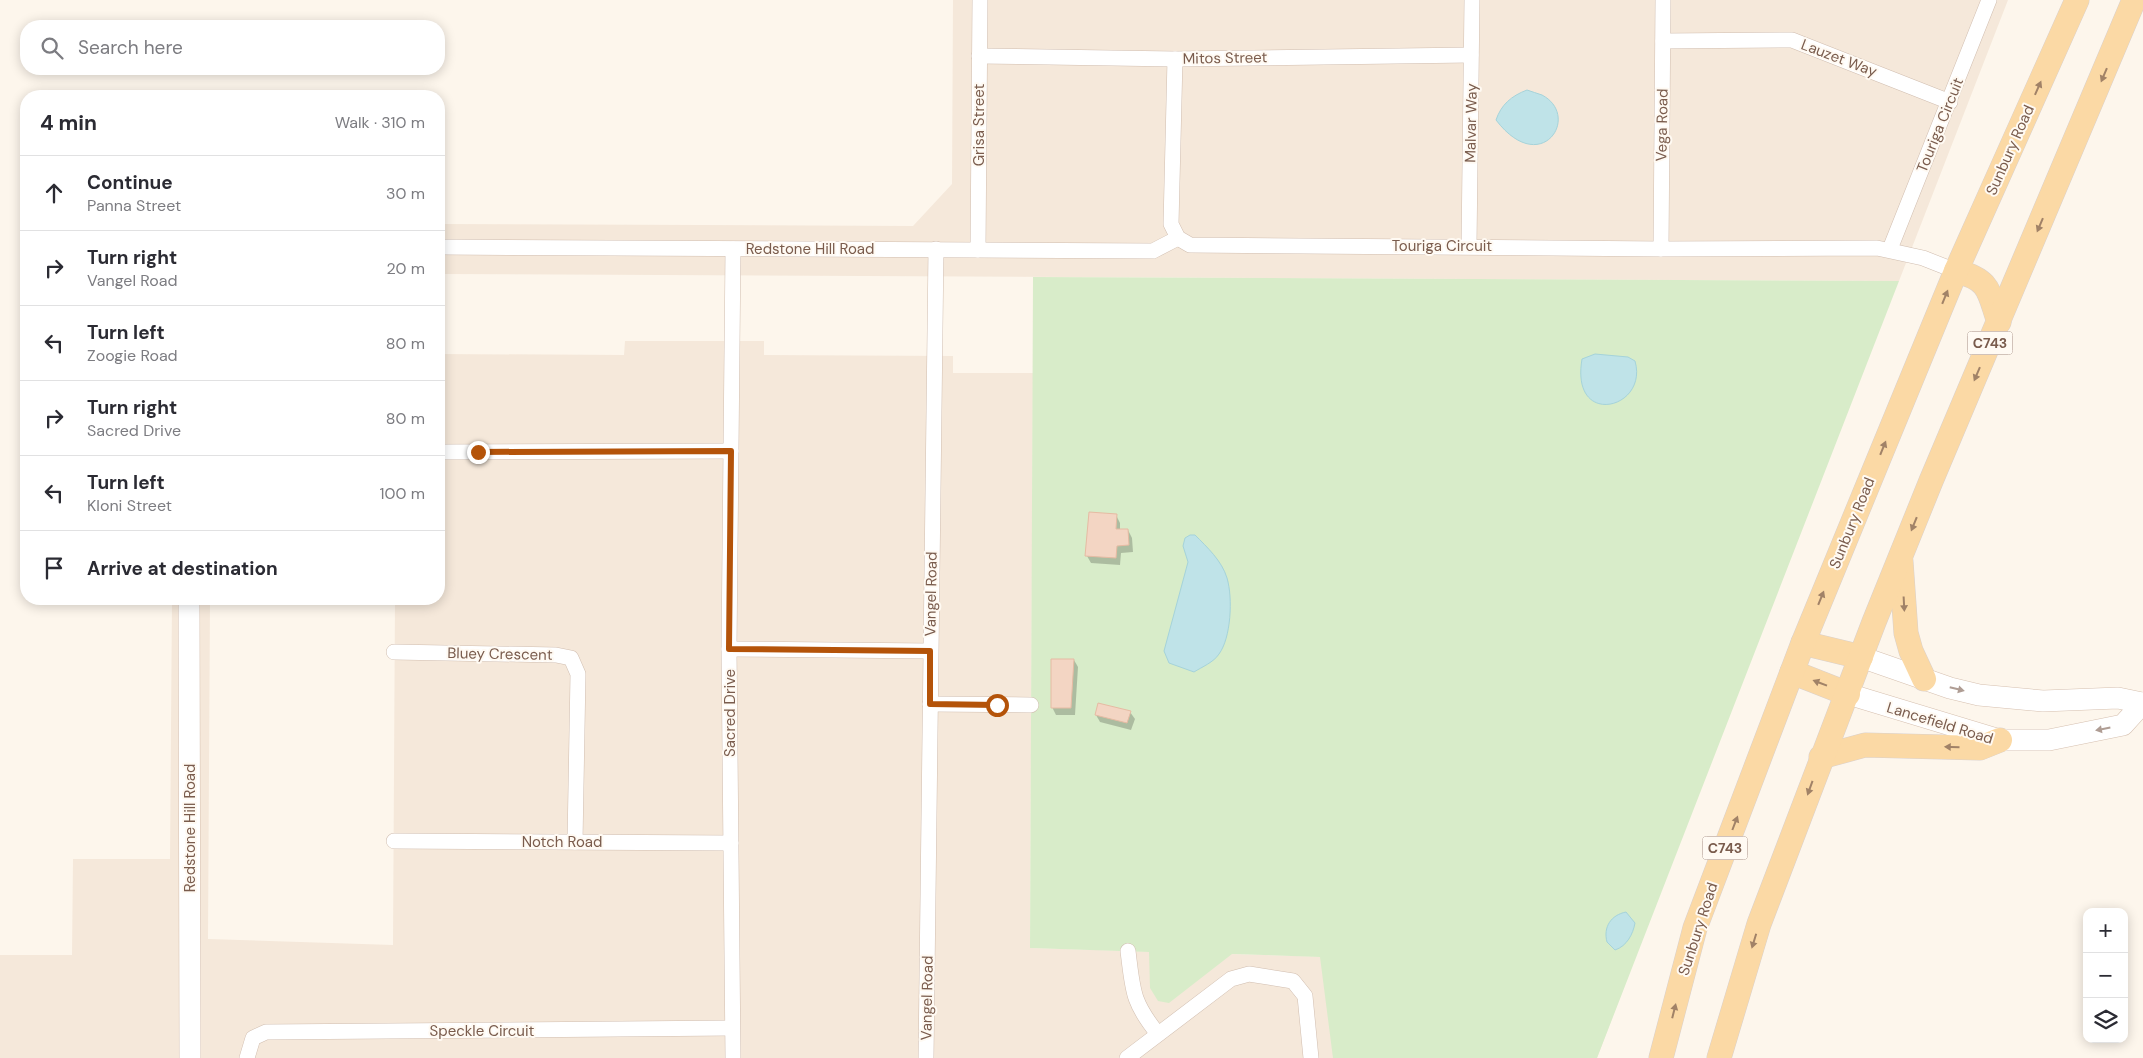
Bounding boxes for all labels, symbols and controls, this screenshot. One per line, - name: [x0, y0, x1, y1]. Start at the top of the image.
- search box: [20, 20, 445, 75]
- icon: search: [38, 34, 66, 62]
- street label: Lauzet Way: [1798, 34, 1880, 82]
- text: Search here: [78, 35, 183, 60]
- street label: Mitos Street: [1182, 47, 1268, 69]
- one-way arrow: [2099, 68, 2107, 82]
- street label: Touriga Circuit: [1912, 75, 1968, 175]
- one-way arrow: [2034, 81, 2042, 95]
- street label: Malvar Way: [1460, 82, 1482, 163]
- street label: Grisa Street: [969, 84, 989, 166]
- street label: Vega Road: [1651, 88, 1673, 162]
- street label: Sunbury Road: [1981, 102, 2039, 198]
- text: 4 min: [40, 109, 97, 137]
- text: Walk · 310 m: [335, 112, 425, 133]
- text: Continue: [87, 170, 173, 195]
- icon: ahead: [40, 179, 68, 207]
- text: 30 m: [386, 183, 425, 204]
- text: Panna Street: [87, 195, 181, 216]
- one-way arrow: [2036, 218, 2044, 232]
- street label: Touriga Circuit: [1392, 236, 1492, 256]
- street label: Redstone Hill Road: [746, 239, 874, 259]
- text: Turn right: [87, 245, 177, 270]
- icon: right: [40, 254, 68, 282]
- text: 20 m: [386, 258, 425, 279]
- text: Vangel Road: [87, 270, 177, 291]
- one-way arrow: [1941, 289, 1949, 304]
- text: Turn left: [87, 320, 165, 345]
- icon: left: [40, 329, 68, 357]
- road number: C743: [1968, 332, 2012, 354]
- text: 80 m: [386, 333, 425, 354]
- text: Zoogie Road: [87, 345, 178, 366]
- one-way arrow: [1973, 367, 1981, 382]
- text: Turn right: [87, 395, 177, 420]
- icon: right: [40, 404, 68, 432]
- text: 80 m: [386, 408, 425, 429]
- text: Sacred Drive: [87, 420, 181, 441]
- one-way arrow: [1880, 440, 1887, 455]
- route end: [467, 441, 490, 464]
- text: Turn left: [87, 470, 165, 495]
- street label: Sunbury Road: [1825, 474, 1879, 572]
- icon: left: [40, 479, 68, 507]
- text: 100 m: [380, 483, 425, 504]
- text: Kloni Street: [87, 495, 172, 516]
- one-way arrow: [1909, 517, 1917, 531]
- street label: Vangel Road: [920, 551, 942, 637]
- icon: arrive: [40, 554, 68, 582]
- text: Arrive at destination: [87, 556, 278, 581]
- one-way arrow: [1817, 590, 1825, 605]
- one-way arrow: [1900, 596, 1908, 612]
- street label: Bluey Crescent: [447, 643, 553, 665]
- street label: Sacred Drive: [720, 669, 740, 757]
- one-way arrow: [1812, 679, 1827, 687]
- one-way arrow: [1950, 685, 1965, 693]
- route start: [986, 694, 1009, 717]
- street label: Lancefield Road: [1884, 697, 1996, 749]
- one-way arrow: [2095, 725, 2111, 733]
- one-way arrow: [1944, 743, 1960, 751]
- street label: Redstone Hill Road: [180, 764, 200, 892]
- one-way arrow: [1806, 781, 1814, 796]
- one-way arrow: [1731, 815, 1739, 830]
- street label: Notch Road: [522, 832, 602, 852]
- road number: C743: [1702, 836, 1748, 860]
- street label: Sunbury Road: [1674, 880, 1722, 978]
- map controls: [2083, 908, 2128, 1043]
- button: +: [2083, 908, 2128, 953]
- one-way arrow: [1750, 933, 1758, 948]
- button: −: [2083, 953, 2128, 998]
- street label: Vangel Road: [916, 955, 938, 1041]
- button: layers: [2083, 998, 2128, 1043]
- one-way arrow: [1670, 1003, 1678, 1018]
- street label: Speckle Circuit: [430, 1021, 535, 1041]

